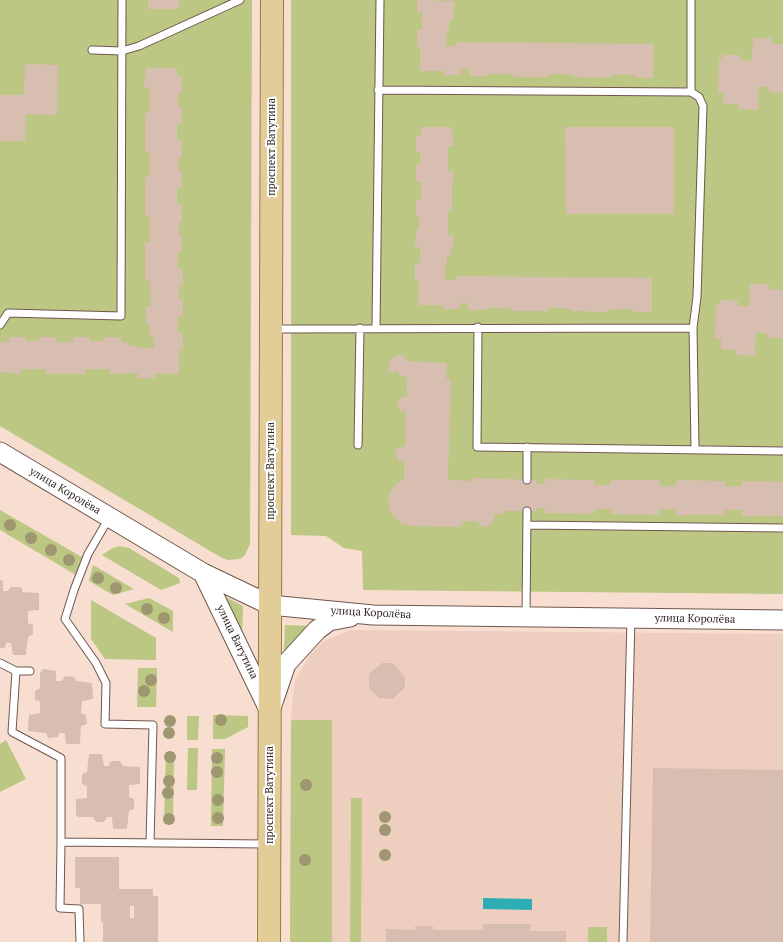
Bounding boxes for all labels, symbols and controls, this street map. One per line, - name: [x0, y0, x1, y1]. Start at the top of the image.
- street label: проспект Ватутина: [265, 98, 279, 196]
- street label: проспект Ватутина: [264, 422, 278, 520]
- street label: улица Королёва: [27, 465, 103, 517]
- street label: улица Ватутина: [213, 603, 261, 681]
- street label: улица Королёва: [330, 604, 412, 622]
- street label: улица Королёва: [655, 612, 735, 626]
- street label: проспект Ватутина: [263, 746, 277, 844]

